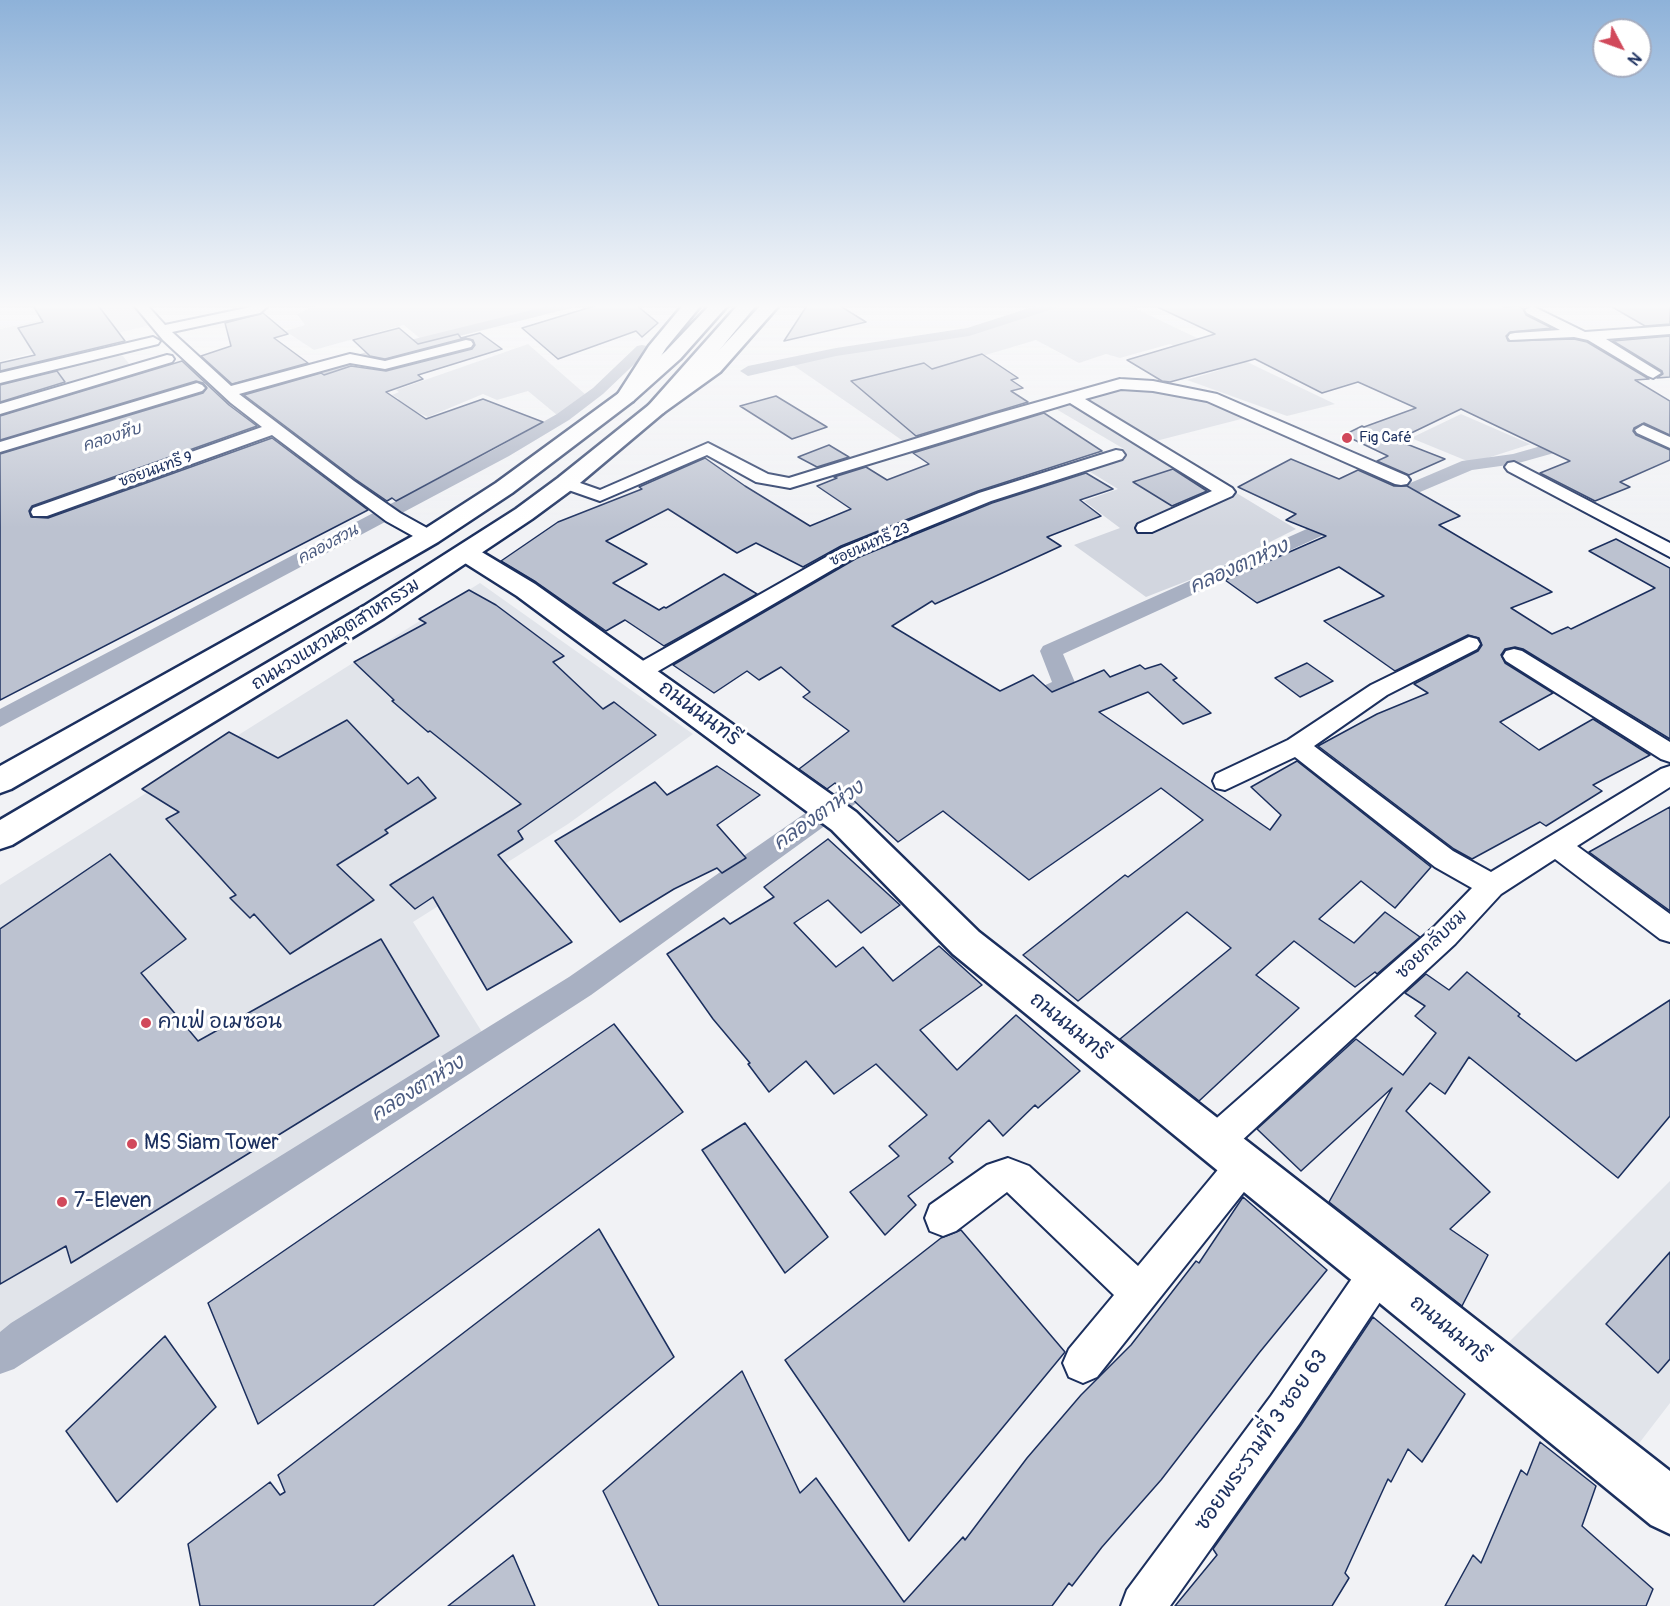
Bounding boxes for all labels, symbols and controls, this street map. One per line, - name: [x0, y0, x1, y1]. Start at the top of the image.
- north arrow: [1592, 18, 1652, 78]
- text: N: [1623, 48, 1645, 69]
- water label: คลองหีบ: [80, 420, 144, 456]
- place label: Fig Café: [1359, 429, 1412, 447]
- marker: Fig Café: [1340, 431, 1354, 445]
- street label: ซอยนนทรี 9: [117, 448, 195, 492]
- street label: ซอยนนทรี 23: [827, 519, 913, 571]
- water label: คลองสวน: [294, 521, 362, 569]
- water label: คลองตาห่วง: [1186, 535, 1292, 599]
- street label: ถนนวงแหวนอุตสาหกรรม: [248, 574, 424, 696]
- street label: ถนนนนทรี: [653, 676, 745, 752]
- water label: คลองตาห่วง: [769, 776, 869, 856]
- street label: ซอยกลับชม: [1392, 906, 1472, 984]
- street label: ถนนนนทรี: [1024, 987, 1114, 1067]
- place label: คาเฟ่ อเมซอน: [158, 1010, 282, 1036]
- marker: คาเฟ่ อเมซอน: [139, 1016, 153, 1030]
- water label: คลองตาห่วง: [367, 1051, 469, 1127]
- place label: MS Siam Tower: [144, 1131, 279, 1157]
- marker: MS Siam Tower: [125, 1137, 139, 1151]
- place label: 7-Eleven: [74, 1189, 152, 1215]
- marker: 7-Eleven: [55, 1195, 69, 1209]
- street label: ถนนนนทรี: [1404, 1290, 1494, 1370]
- street label: ซอยพระรามที่ 3 ซอย 63: [1190, 1346, 1334, 1536]

